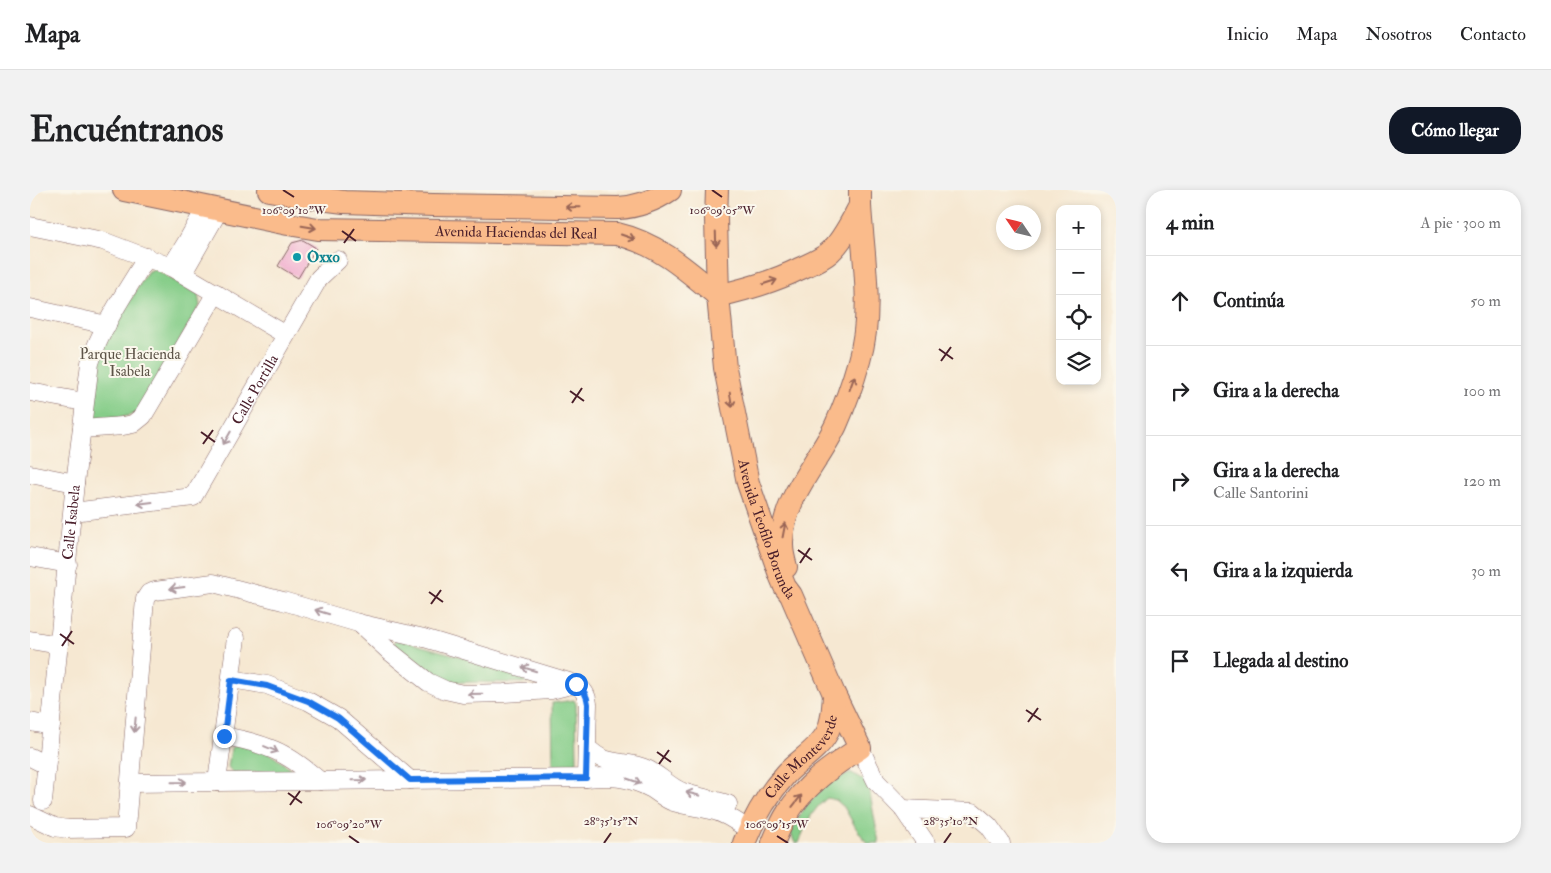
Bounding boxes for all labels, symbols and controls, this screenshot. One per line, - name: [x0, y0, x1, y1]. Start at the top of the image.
- text: Mapa: [25, 19, 80, 50]
- text: Inicio: [1226, 23, 1268, 46]
- text: Mapa: [1296, 23, 1338, 46]
- text: Nosotros: [1366, 23, 1432, 46]
- text: Contacto: [1460, 23, 1526, 46]
- button: Cómo llegar: [1389, 107, 1521, 154]
- text: Encuéntranos: [30, 108, 223, 152]
- text: 106°09'10"W: [262, 203, 327, 218]
- one-way arrow: [565, 203, 581, 212]
- text: 106°09'05"W: [690, 203, 755, 218]
- north arrow: [996, 205, 1041, 250]
- map controls: [1056, 205, 1101, 385]
- button: +: [1056, 205, 1101, 250]
- text: 4 min: [1166, 209, 1214, 236]
- text: A pie · 300 m: [1420, 213, 1501, 233]
- street label: Avenida Haciendas del Real: [434, 221, 597, 243]
- one-way arrow: [301, 223, 317, 233]
- one-way arrow: [712, 230, 721, 246]
- one-way arrow: [620, 233, 635, 242]
- place label: Oxxo: [307, 248, 340, 267]
- button: −: [1056, 250, 1101, 295]
- marker: Oxxo: [291, 251, 303, 263]
- one-way arrow: [762, 276, 778, 286]
- icon: ahead: [1166, 287, 1194, 315]
- text: Continúa: [1213, 289, 1284, 313]
- text: 50 m: [1470, 291, 1501, 311]
- button: locate: [1056, 295, 1101, 340]
- button: layers: [1056, 340, 1101, 385]
- park label: Parque Hacienda Isabela: [79, 345, 181, 381]
- street label: Calle Portilla: [227, 350, 283, 428]
- one-way arrow: [847, 376, 857, 392]
- icon: right: [1166, 377, 1194, 405]
- text: Gira a la derecha: [1213, 379, 1339, 403]
- text: 100 m: [1463, 381, 1501, 401]
- one-way arrow: [727, 392, 737, 408]
- one-way arrow: [222, 430, 232, 444]
- street label: Avenida Teofilo Borunda: [734, 456, 801, 603]
- text: Gira a la derecha: [1213, 459, 1339, 483]
- icon: right: [1166, 467, 1194, 495]
- text: 120 m: [1463, 471, 1501, 491]
- street label: Calle Isabela: [58, 483, 84, 561]
- text: Calle Santorini: [1213, 483, 1309, 503]
- one-way arrow: [137, 498, 153, 508]
- one-way arrow: [780, 523, 789, 539]
- icon: left: [1166, 557, 1194, 585]
- text: Gira a la izquierda: [1213, 559, 1352, 583]
- text: 30 m: [1471, 561, 1501, 581]
- one-way arrow: [170, 583, 186, 593]
- one-way arrow: [314, 606, 330, 616]
- icon: arrive: [1166, 647, 1194, 675]
- text: Llegada al destino: [1213, 649, 1348, 673]
- one-way arrow: [522, 664, 538, 674]
- route start: [565, 673, 588, 696]
- one-way arrow: [468, 689, 484, 699]
- street label: Calle Monteverde: [760, 713, 842, 803]
- one-way arrow: [130, 717, 139, 733]
- route end: [213, 725, 236, 748]
- one-way arrow: [262, 745, 278, 754]
- one-way arrow: [350, 775, 366, 785]
- one-way arrow: [626, 777, 641, 786]
- one-way arrow: [170, 778, 186, 787]
- one-way arrow: [686, 789, 702, 798]
- one-way arrow: [792, 794, 802, 808]
- text: 28°35'15"N: [584, 814, 638, 829]
- text: 28°35'10"N: [923, 814, 979, 829]
- text: 106°09'20"W: [316, 817, 383, 832]
- text: 106°09'15"W: [746, 817, 809, 832]

